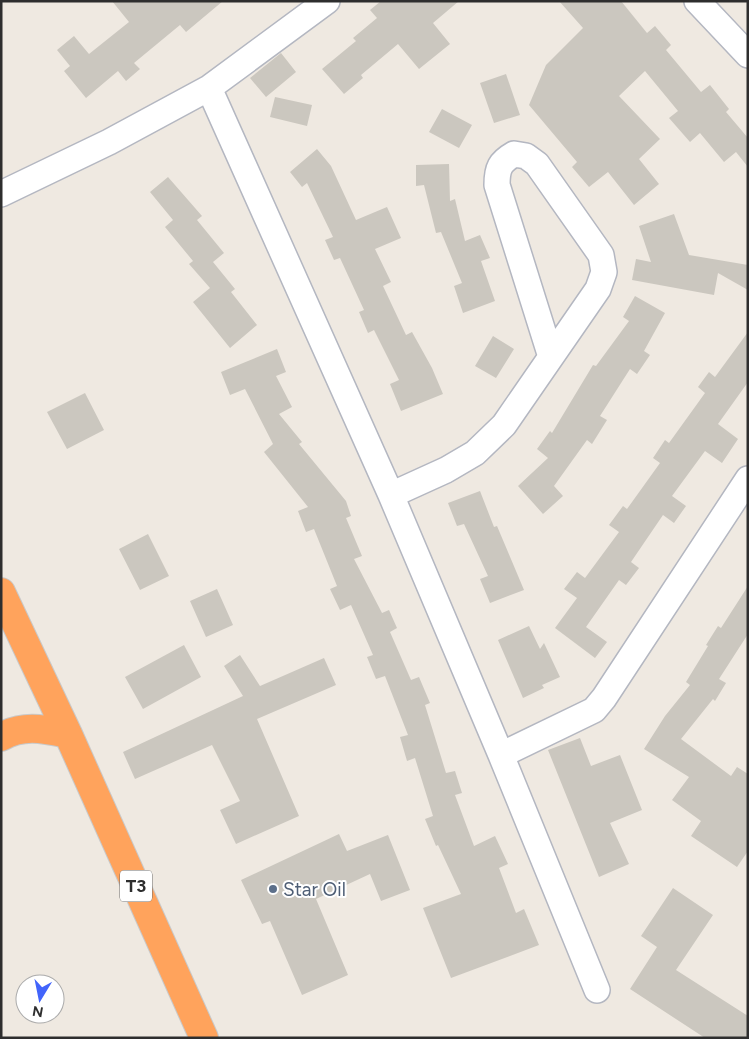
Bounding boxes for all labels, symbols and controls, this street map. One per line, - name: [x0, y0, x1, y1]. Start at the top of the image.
- road number: T3: [120, 870, 152, 901]
- place label: Star Oil: [283, 878, 346, 901]
- marker: Star Oil: [267, 883, 279, 895]
- north arrow: [15, 974, 65, 1024]
- text: N: [31, 1002, 45, 1021]

